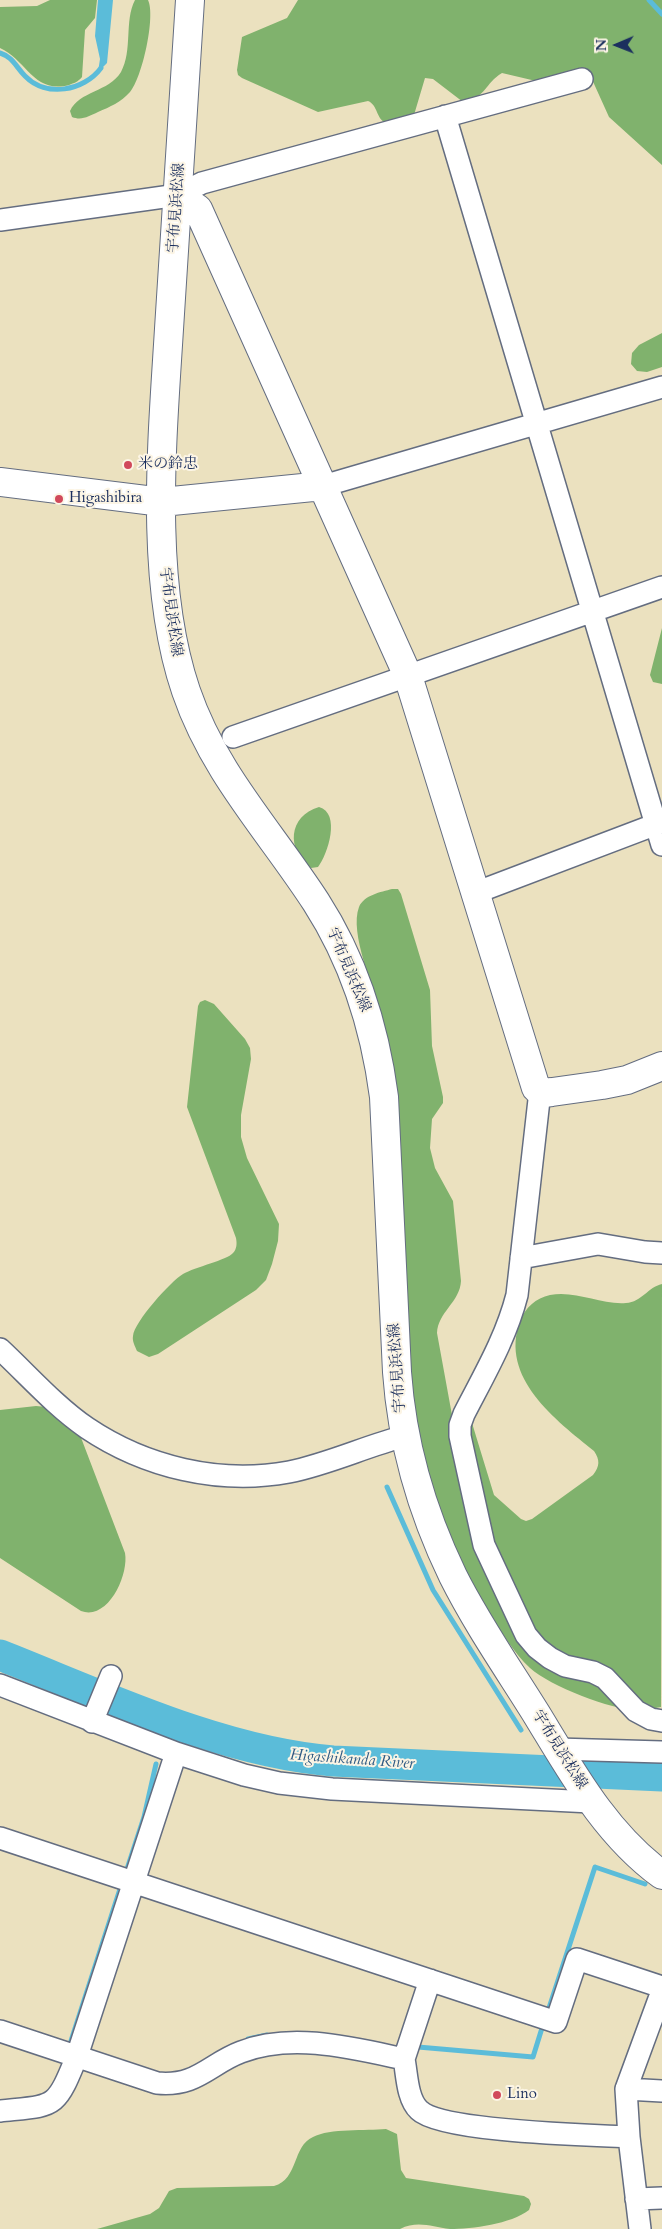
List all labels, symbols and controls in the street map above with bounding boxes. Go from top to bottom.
north arrow [592,20,642,70]
text: N [592,39,611,52]
street label: 宇布見浜松線 [165,162,189,254]
place label: 米の鈴忠 [138,456,198,474]
marker: 米の鈴忠 [122,459,134,471]
place label: Higashibira [69,490,142,508]
marker: Higashibira [53,493,65,505]
street label: 宇布見浜松線 [155,566,185,658]
street label: 宇布見浜松線 [322,925,374,1015]
street label: 宇布見浜松線 [386,1322,410,1414]
street label: 宇布見浜松線 [528,1707,590,1793]
water label: Higashikanda River [289,1746,415,1774]
place label: Lino [507,2086,537,2104]
marker: Lino [491,2089,503,2101]

